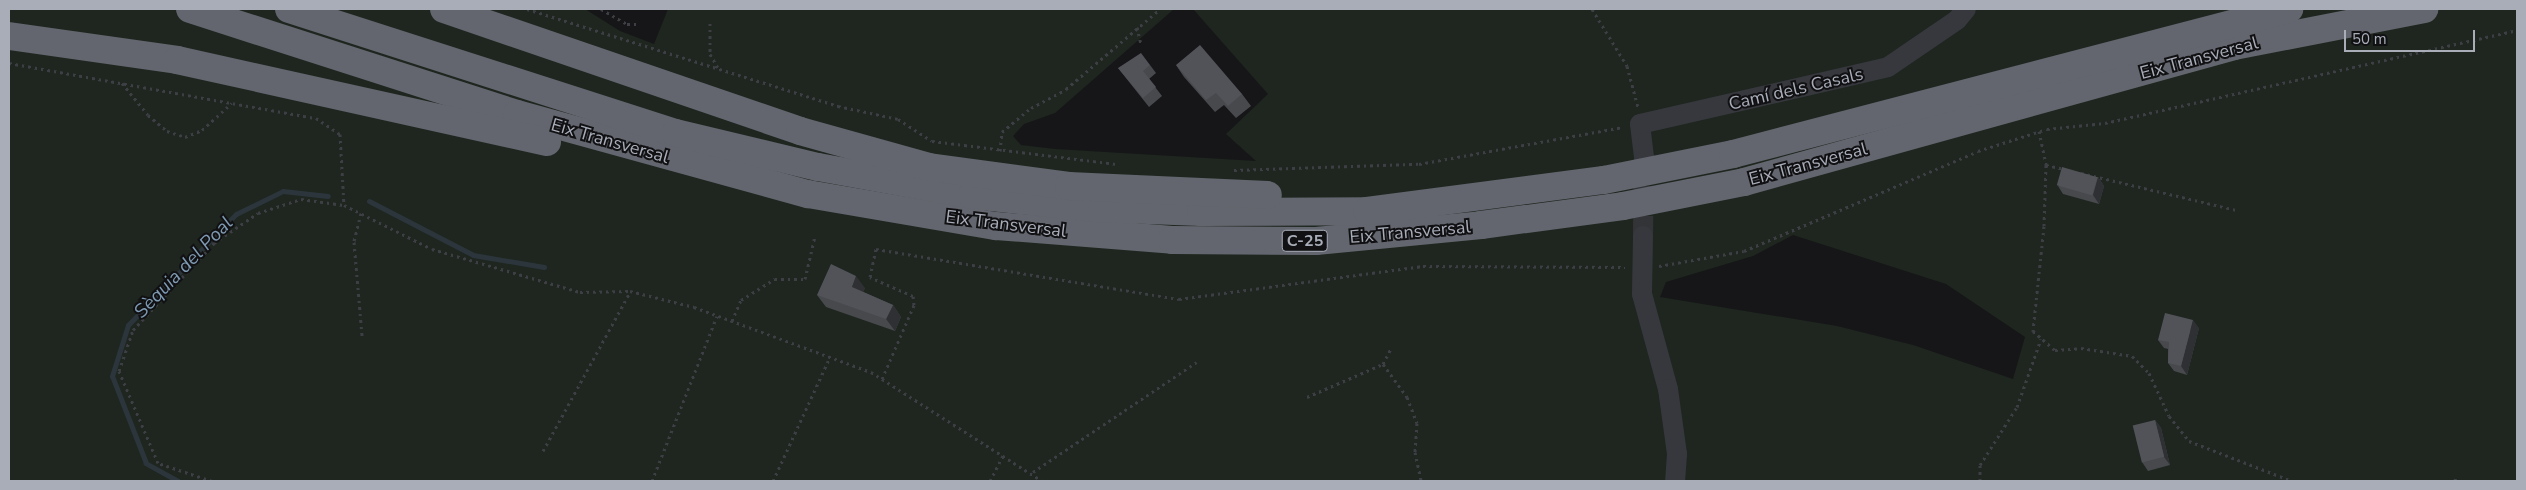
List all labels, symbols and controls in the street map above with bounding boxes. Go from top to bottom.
scale bar [2346,20,2477,52]
text: 50 m [2352,29,2387,49]
street label: Eix Transversal [2138,32,2260,84]
street label: Camí dels Casals [1727,63,1865,115]
street label: Eix Transversal [549,114,671,168]
street label: Eix Transversal [1747,138,1869,190]
street label: Eix Transversal [944,206,1068,242]
water label: Sèquia del Poal [130,212,238,324]
street label: Eix Transversal [1349,216,1471,248]
road number: C-25 [1281,228,1329,255]

